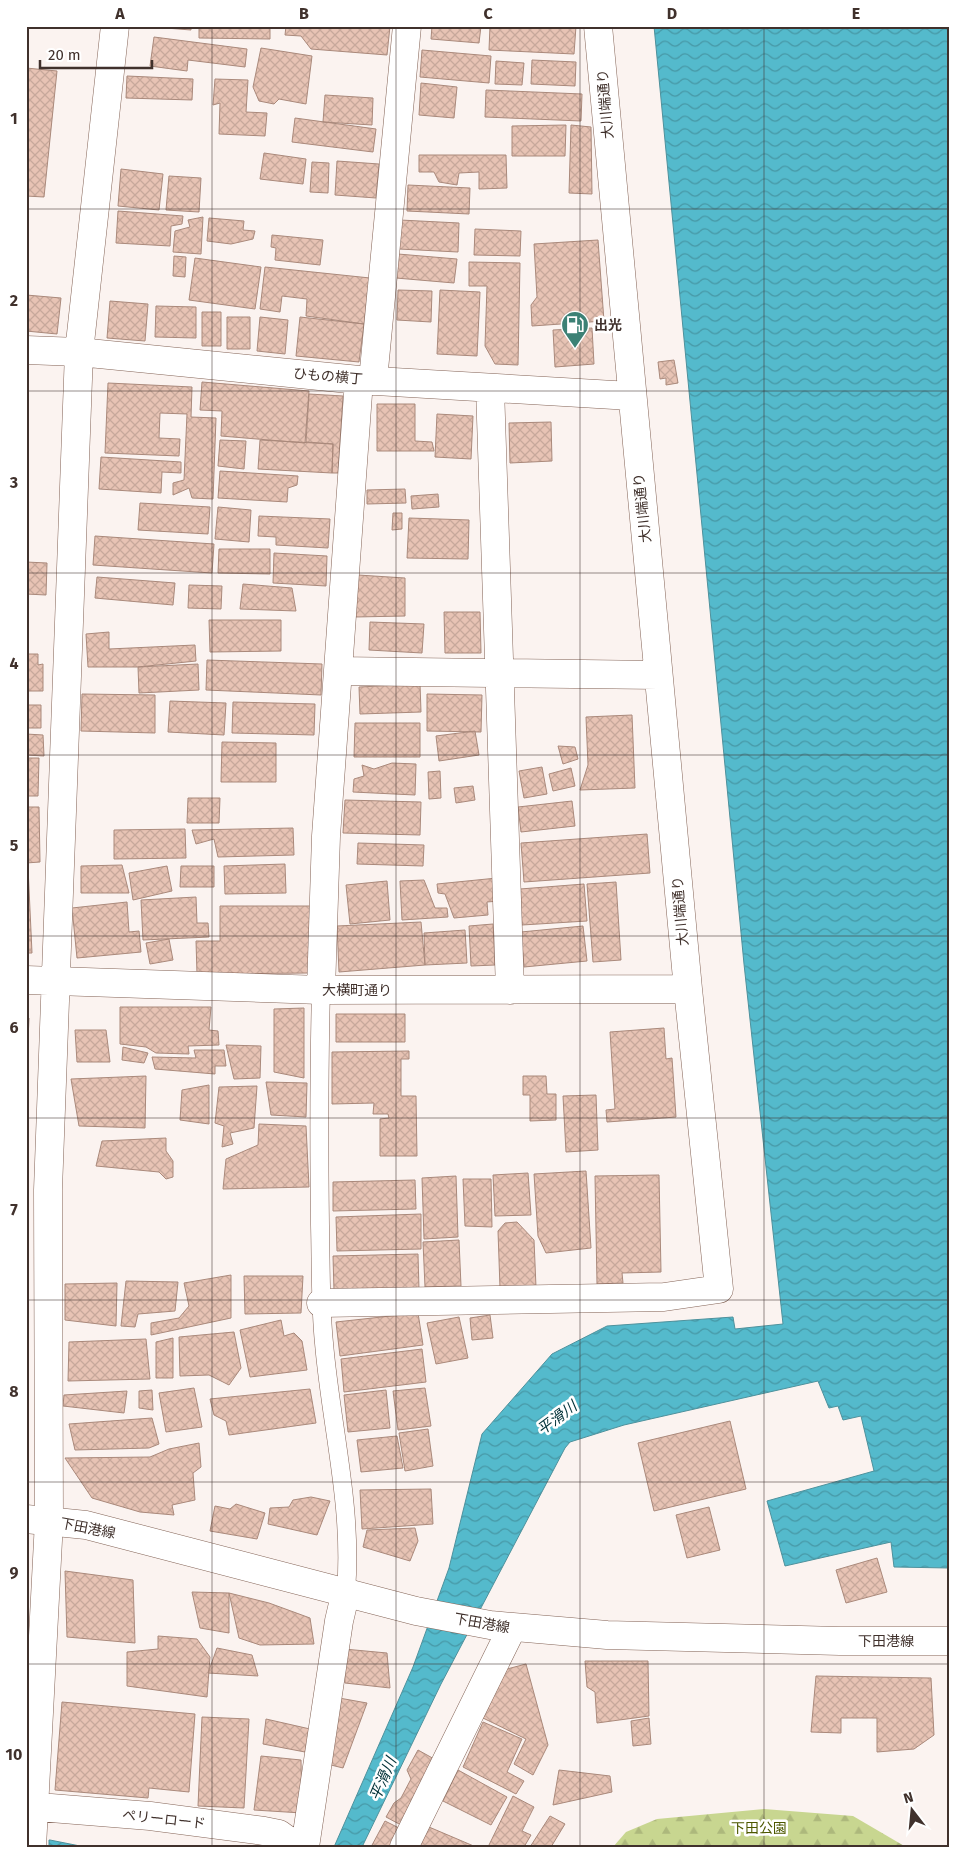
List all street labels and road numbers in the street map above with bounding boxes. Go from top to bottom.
street label: 大川端通り [594,68,617,140]
street label: ひもの横丁 [292,365,364,388]
street label: 大川端通り [630,472,655,544]
street label: 大川端通り [669,875,692,947]
street label: 大横町通り [322,982,392,999]
street label: 下田港線 [59,1515,117,1542]
street label: 下田港線 [453,1610,511,1637]
street label: 下田港線 [858,1633,914,1650]
street label: ペリーロード [121,1807,207,1832]

